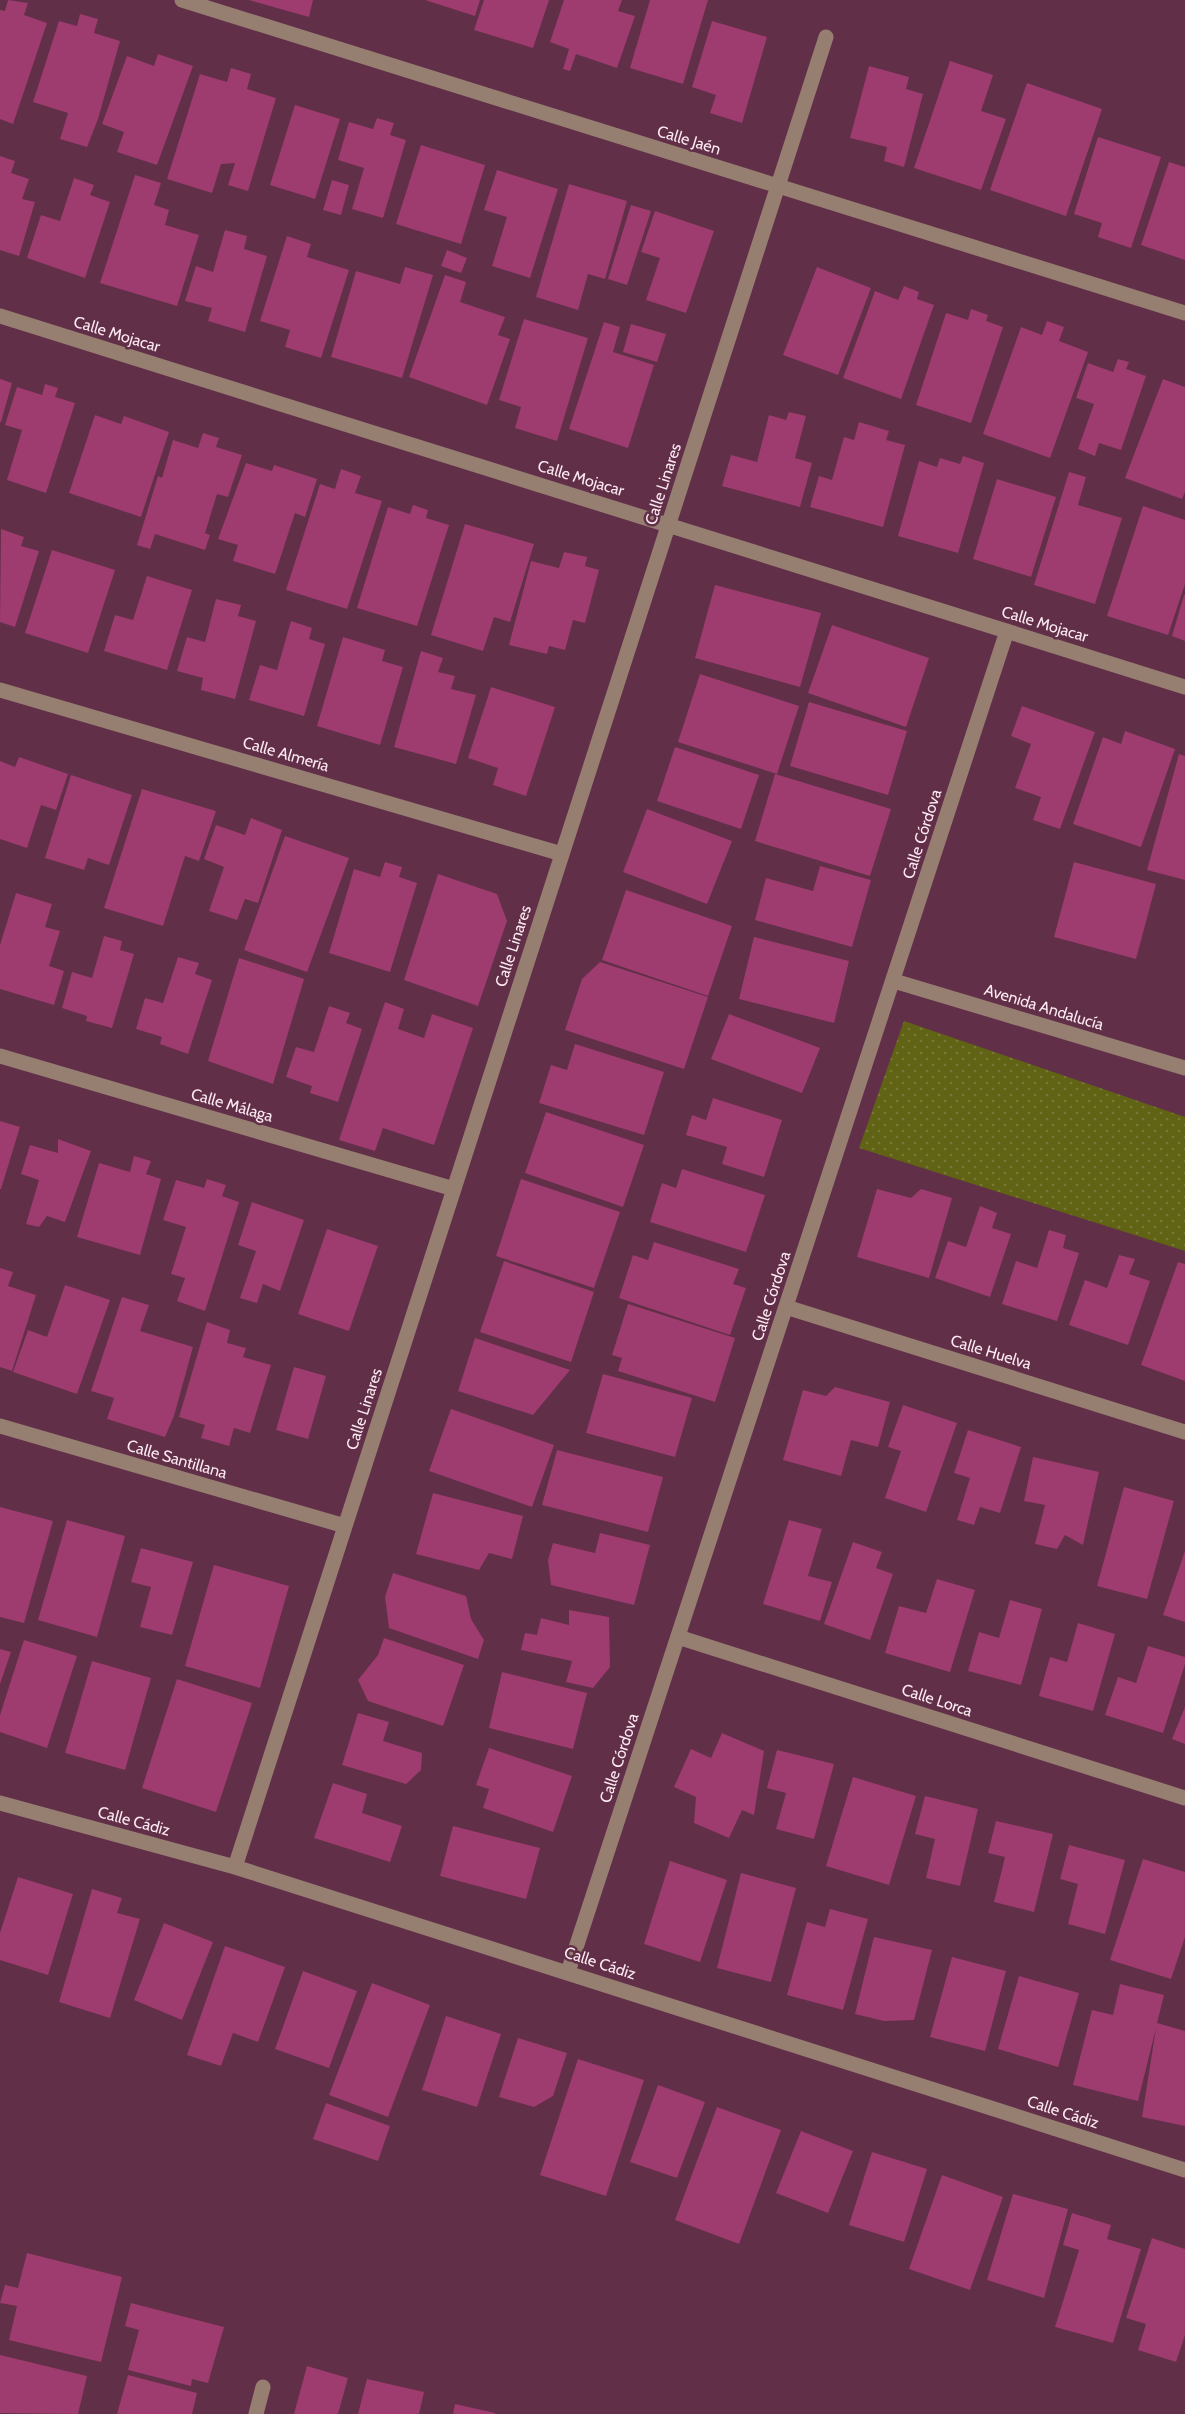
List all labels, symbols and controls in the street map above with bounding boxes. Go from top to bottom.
street label: Calle Jaén [655,121,723,159]
street label: Calle Mojacar [71,312,163,356]
street label: Calle Linares [641,441,685,527]
street label: Calle Mojacar [535,456,627,500]
street label: Calle Mojacar [999,602,1091,646]
street label: Calle Almería [241,733,332,775]
street label: Calle Córdova [899,787,946,881]
street label: Calle Linares [491,903,535,989]
street label: Avenida Andalucía [982,980,1106,1034]
street label: Calle Málaga [189,1084,276,1126]
street label: Calle Córdova [748,1249,795,1343]
street label: Calle Huelva [948,1331,1034,1373]
street label: Calle Linares [342,1366,386,1452]
street label: Calle Santillana [125,1436,230,1482]
street label: Calle Lorca [899,1680,975,1720]
street label: Calle Córdova [596,1711,643,1805]
street label: Calle Cádiz [96,1802,173,1840]
street label: Calle Cádiz [562,1943,639,1984]
street label: Calle Cádiz [1025,2092,1102,2133]

